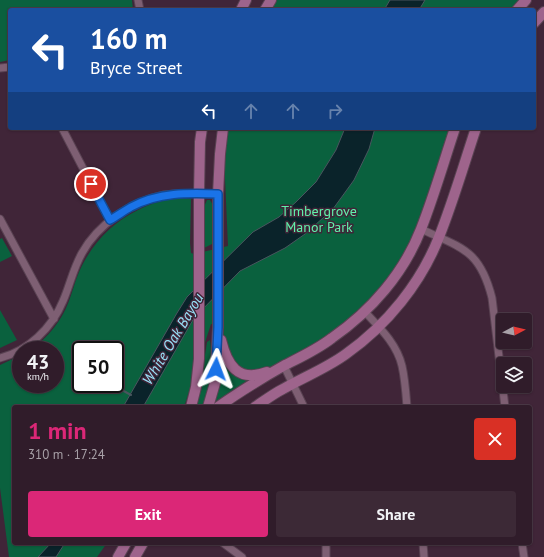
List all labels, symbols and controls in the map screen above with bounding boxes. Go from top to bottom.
text: 160 m [90,20,167,57]
icon: left [24,24,76,76]
text: Bryce Street [90,56,182,79]
icon: left [198,100,220,122]
icon: ahead [240,100,262,122]
icon: ahead [282,100,304,122]
icon: right [324,100,346,122]
pin [74,167,108,201]
icon: arrive [80,173,102,195]
park label: Timbergrove Manor Park [281,202,357,236]
water label: White Oak Bayou [138,289,208,388]
north arrow [496,313,532,349]
map controls [496,313,532,393]
speed limit sign: 50 [72,341,124,393]
position arrow [195,348,237,390]
text: 43 [27,349,49,375]
button: layers [496,357,532,393]
text: km/h [27,370,49,383]
text: 1 min [28,415,87,446]
button: close [474,418,516,460]
text: 310 m · 17:24 [28,446,105,463]
button: Exit [28,491,268,537]
button: Share [276,491,516,537]

